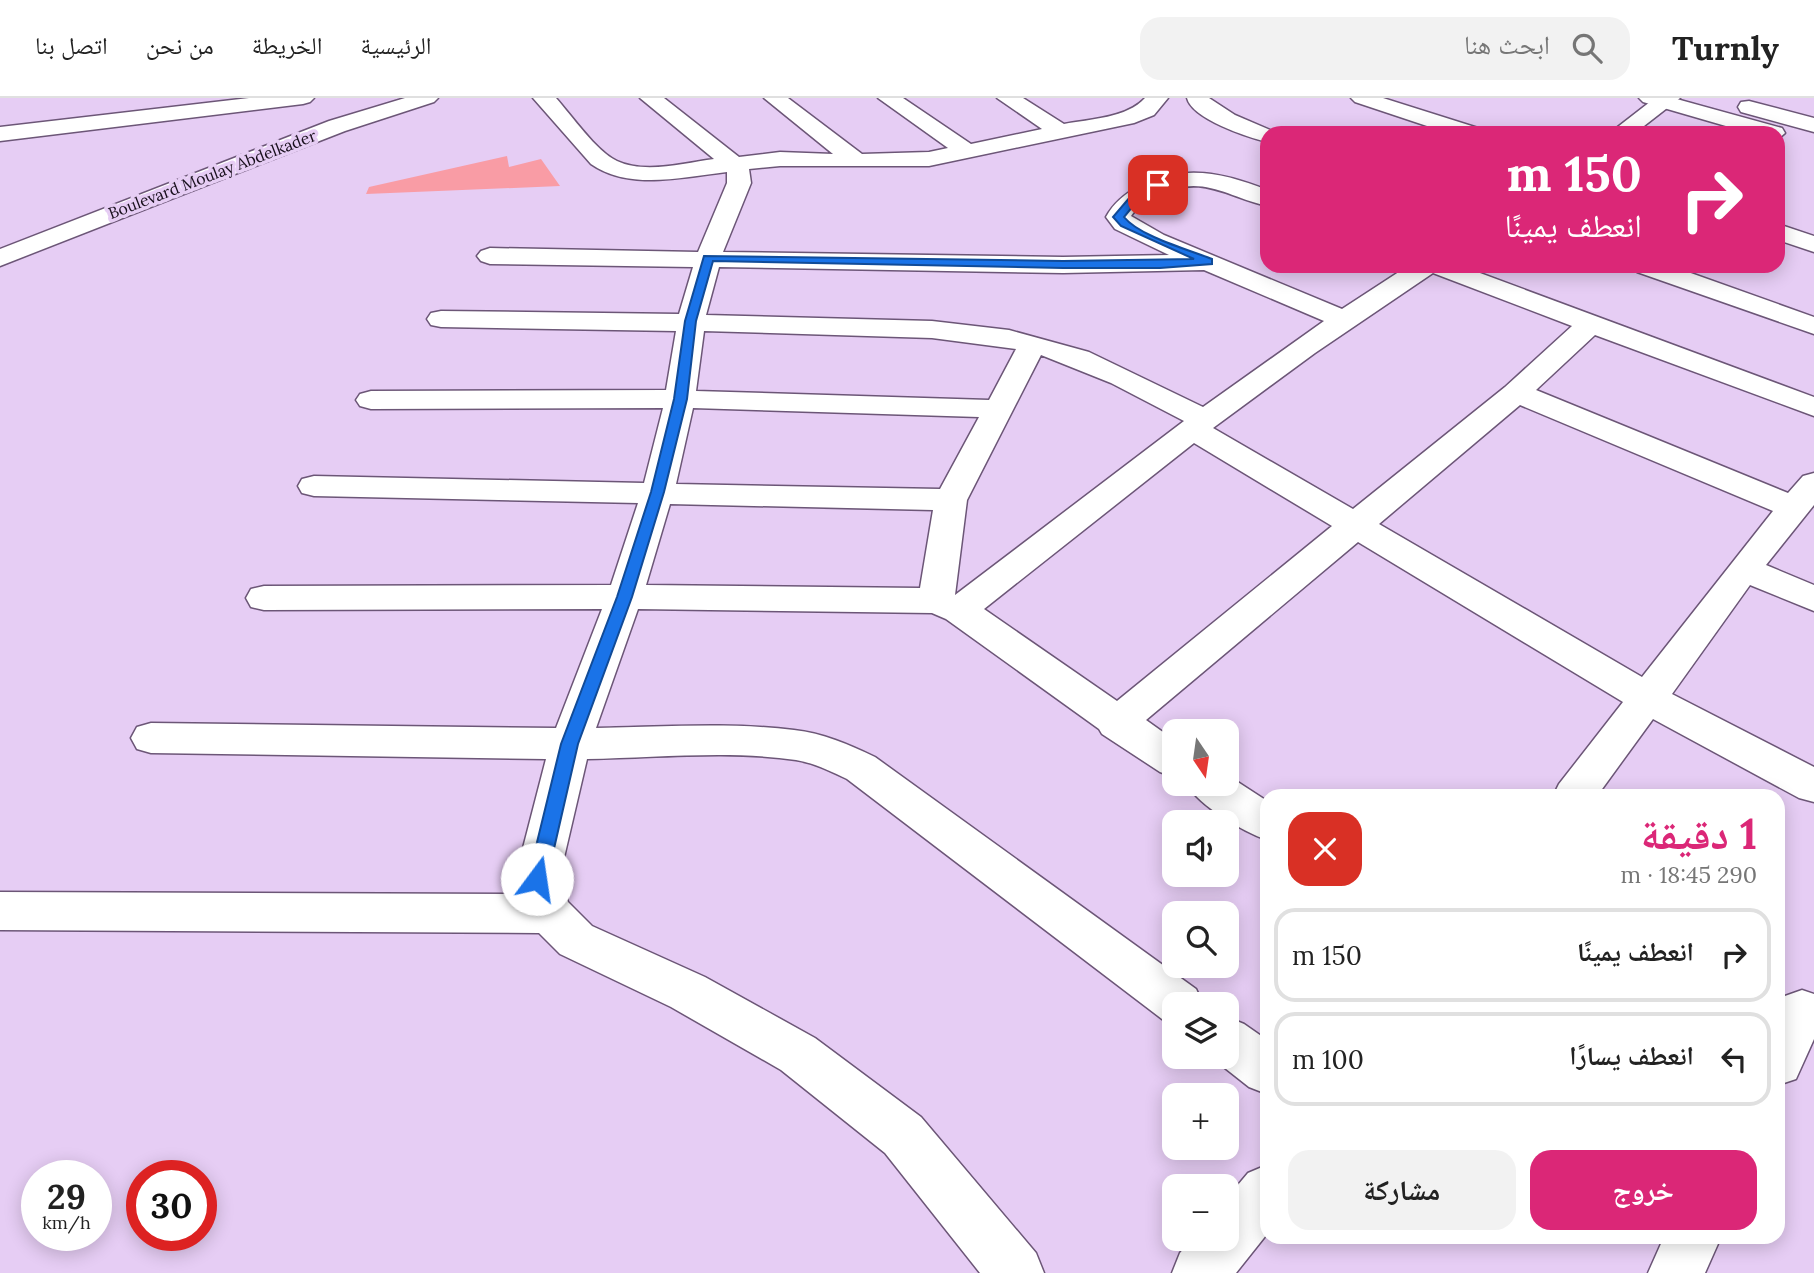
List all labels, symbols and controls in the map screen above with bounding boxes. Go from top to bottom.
search box [1140,17,1630,80]
text: Turnly [1672,27,1779,69]
text: ابحث هنا [1464,28,1550,61]
icon: search [1568,29,1606,67]
text: اتصل بنا [35,30,108,61]
text: من نحن [146,30,214,61]
text: الخريطة [252,30,322,61]
text: الرئيسية [360,30,432,61]
street label: Boulevard Moulay Abdelkader [105,125,319,223]
text: 150 m [1506,142,1642,204]
icon: right [1666,154,1757,245]
pin [1128,155,1188,215]
icon: arrive [1139,166,1177,204]
text: انعطف يمينًا [1504,205,1642,246]
north arrow [1162,719,1239,796]
map controls [1162,719,1239,1251]
text: 1 دقيقة [1641,807,1757,861]
button: sound [1162,810,1239,887]
button: close [1288,812,1362,886]
position arrow [500,842,574,916]
text: 290 m · 18:45 [1621,860,1757,889]
button: search [1162,901,1239,978]
text: انعطف يمينًا [1577,935,1694,968]
icon: right [1715,936,1753,974]
text: 150 m [1292,939,1362,972]
button: layers [1162,992,1239,1069]
text: انعطف يسارًا [1569,1039,1694,1072]
icon: left [1715,1040,1753,1078]
text: 100 m [1292,1043,1364,1076]
button: + [1162,1083,1239,1160]
button: مشاركة [1288,1150,1516,1230]
button: خروج [1530,1150,1757,1230]
speed limit sign: 30 [126,1160,217,1251]
text: 29 [47,1174,86,1219]
button: − [1162,1174,1239,1251]
text: km/h [42,1211,91,1234]

